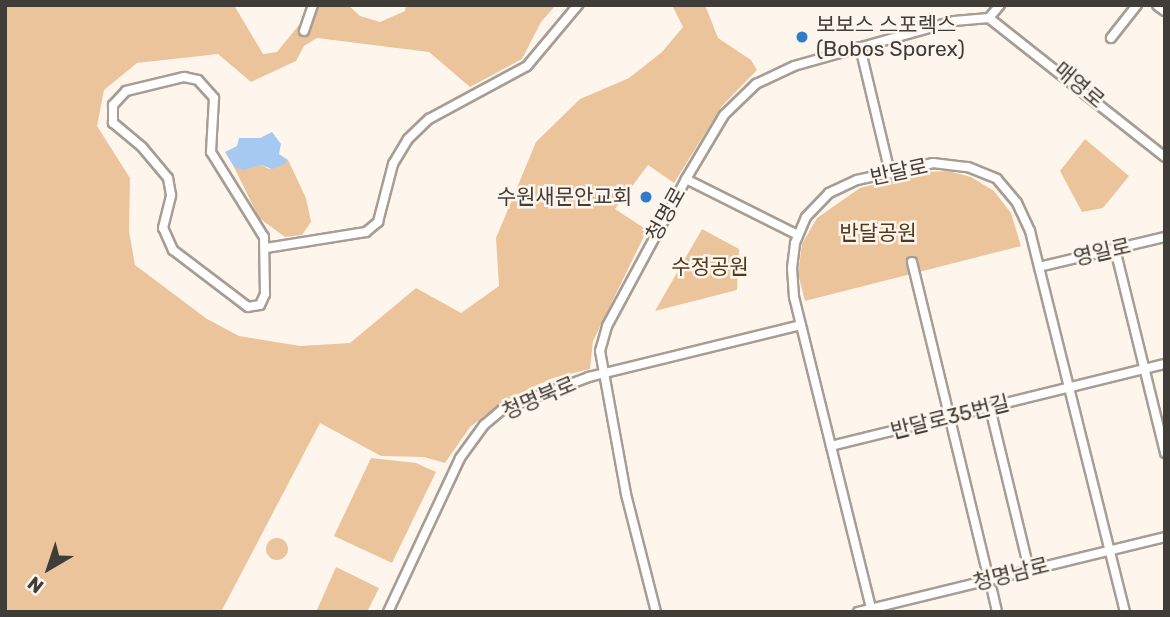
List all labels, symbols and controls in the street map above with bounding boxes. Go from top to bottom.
place label: 보보스 스포렉스 (Bobos Sporex) [816,12,964,62]
marker: 보보스 스포렉스 (Bobos Sporex) [794,29,810,45]
street label: 매영로 [1049,57,1109,113]
street label: 반달로 [868,154,930,190]
street label: 청명로 [641,183,691,245]
place label: 수원새문안교회 [497,184,632,210]
marker: 수원새문안교회 [638,189,654,205]
park label: 반달공원 [839,220,917,246]
street label: 영일로 [1071,233,1133,271]
park label: 수정공원 [671,254,749,280]
street label: 청명북로 [499,371,579,425]
street label: 반달로35번길 [888,390,1012,444]
north arrow [14,533,84,603]
street label: 청명남로 [970,552,1052,596]
text: N [23,571,48,598]

